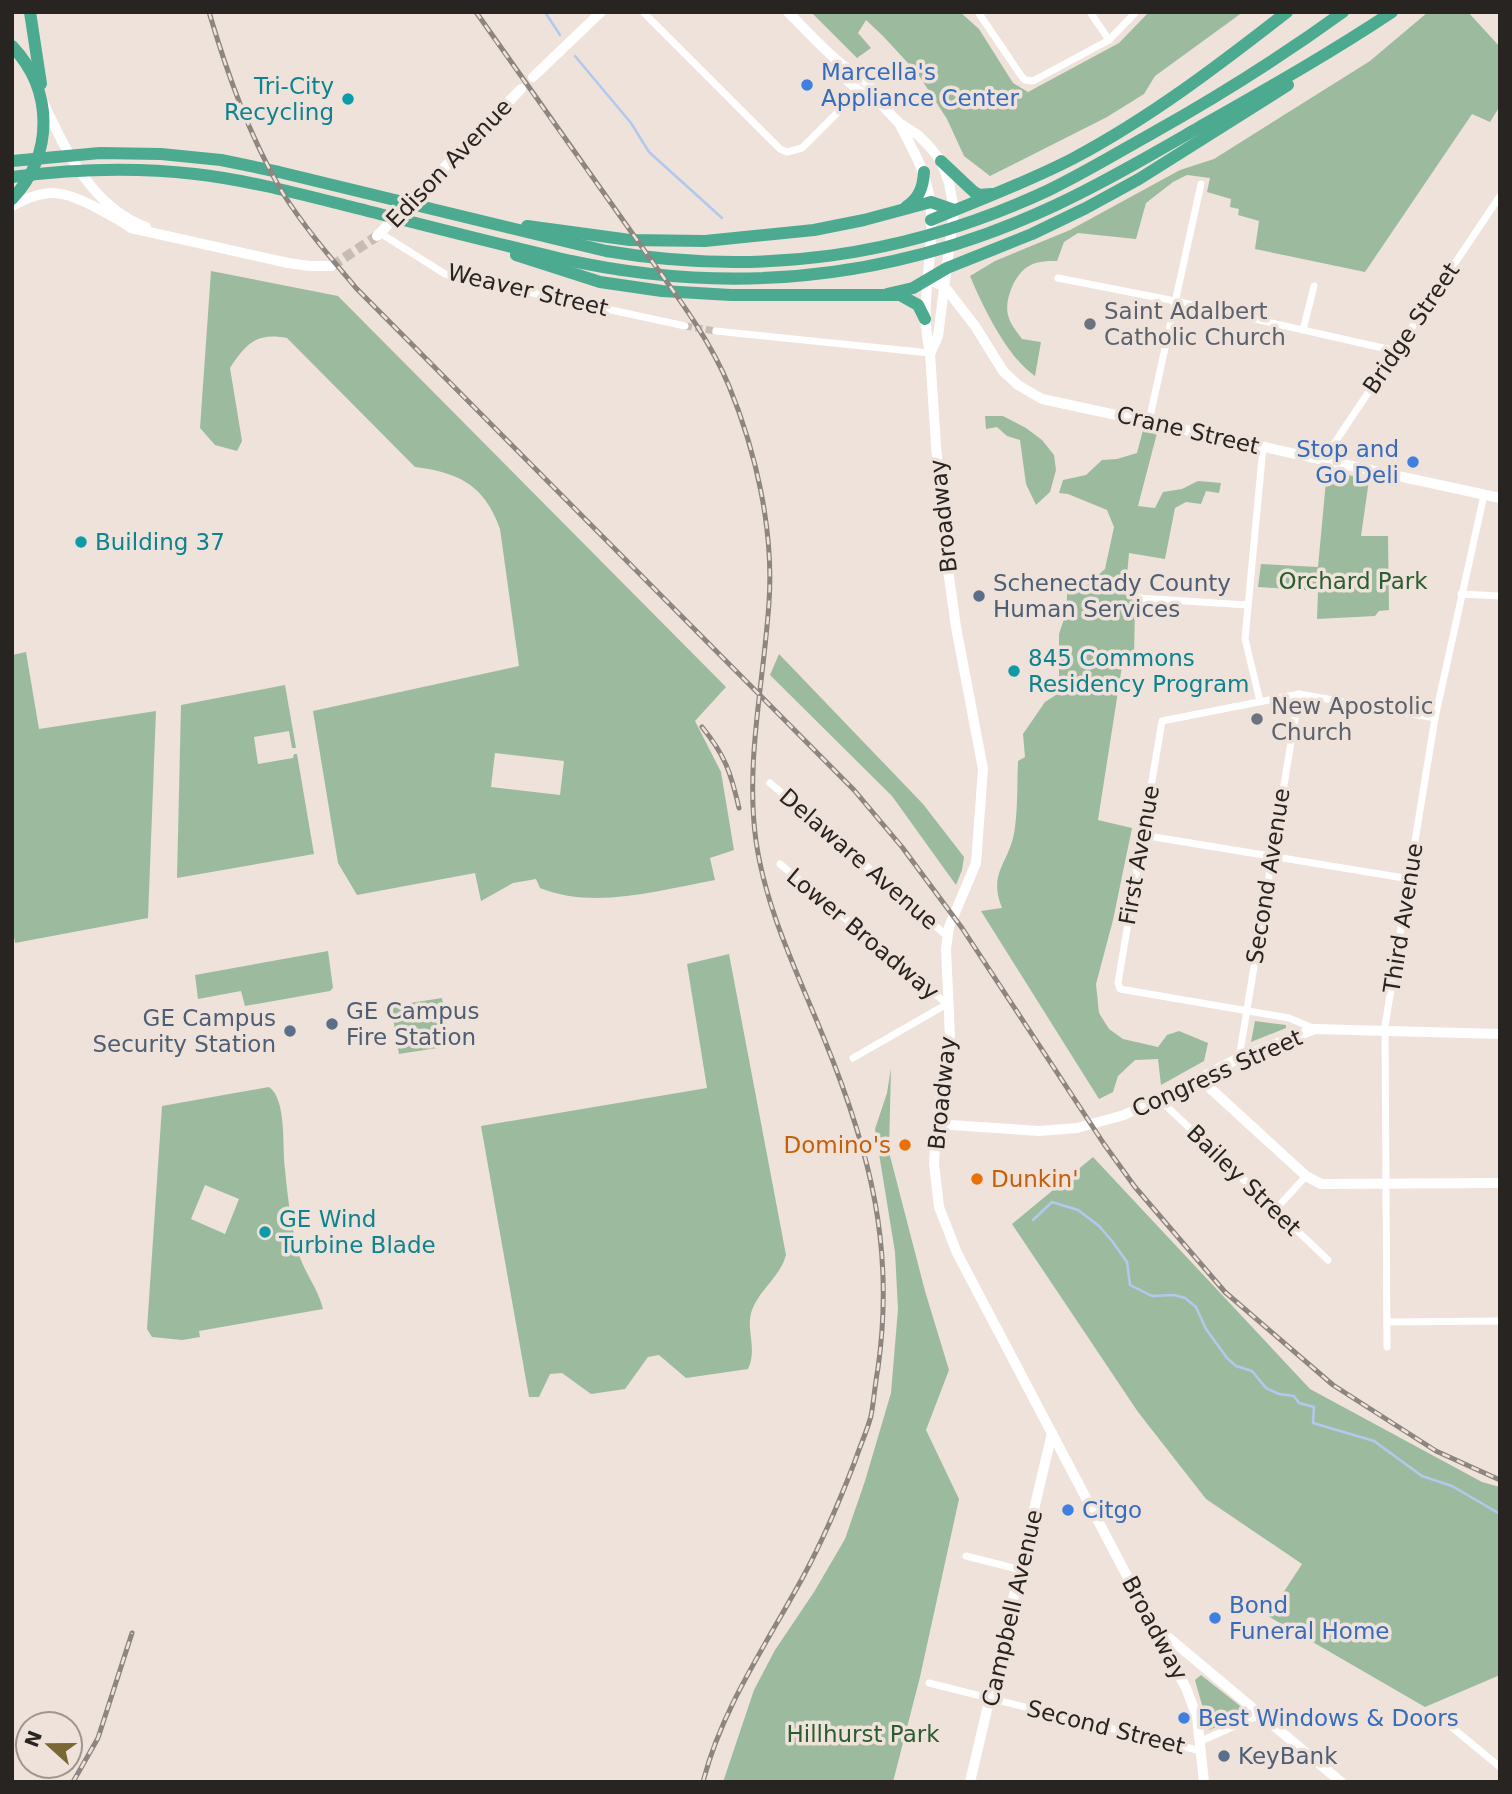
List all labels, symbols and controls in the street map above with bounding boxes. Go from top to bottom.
place label: Marcella's Appliance Center [821,59,1019,111]
place label: Tri-City Recycling [224,73,334,125]
marker: Marcella's Appliance Center [799,77,815,93]
marker: Tri-City Recycling [340,91,356,107]
street label: Edison Avenue [381,93,517,233]
street label: Bridge Street [1358,258,1464,398]
street label: Weaver Street [445,259,611,321]
place label: Saint Adalbert Catholic Church [1104,298,1286,350]
marker: Saint Adalbert Catholic Church [1082,316,1098,332]
street label: Crane Street [1114,401,1262,459]
place label: Stop and Go Deli [1296,436,1399,488]
marker: Stop and Go Deli [1405,454,1421,470]
street label: Broadway [924,458,962,574]
place label: Building 37 [95,529,225,555]
marker: Building 37 [73,534,89,550]
park label: Orchard Park [1278,568,1428,594]
place label: Schenectady County Human Services [993,570,1231,622]
marker: Schenectady County Human Services [971,588,987,604]
place label: 845 Commons Residency Program [1028,645,1249,697]
marker: 845 Commons Residency Program [1006,663,1022,679]
place label: New Apostolic Church [1271,693,1433,745]
marker: New Apostolic Church [1249,711,1265,727]
street label: Delaware Avenue [775,783,943,935]
street label: First Avenue [1114,783,1164,927]
street label: Second Avenue [1241,786,1295,966]
street label: Third Avenue [1378,841,1428,996]
street label: Lower Broadway [782,863,944,1005]
place label: GE Campus Fire Station [346,998,479,1050]
place label: GE Campus Security Station [92,1005,276,1057]
marker: GE Campus Fire Station [324,1016,340,1032]
marker: GE Campus Security Station [282,1023,298,1039]
street label: Congress Street [1128,1024,1306,1122]
street label: Broadway [923,1035,961,1151]
street label: Bailey Street [1182,1119,1306,1241]
place label: Domino's [783,1132,891,1158]
marker: Domino's [897,1137,913,1153]
place label: Dunkin' [991,1166,1078,1192]
marker: Dunkin' [969,1171,985,1187]
place label: GE Wind Turbine Blade [278,1206,436,1258]
marker: GE Wind Turbine Blade [257,1224,273,1240]
place label: Citgo [1082,1497,1142,1523]
marker: Citgo [1060,1502,1076,1518]
street label: Campbell Avenue [977,1507,1047,1709]
street label: Broadway [1117,1572,1193,1684]
place label: Bond Funeral Home [1229,1592,1389,1644]
marker: Bond Funeral Home [1207,1610,1223,1626]
street label: Second Street [1024,1695,1188,1759]
place label: Best Windows & Doors [1198,1705,1459,1731]
north arrow [14,1710,84,1780]
marker: Best Windows & Doors [1176,1710,1192,1726]
park label: Hillhurst Park [786,1721,940,1747]
text: N [20,1728,46,1750]
place label: KeyBank [1238,1743,1338,1769]
marker: KeyBank [1216,1748,1232,1764]

